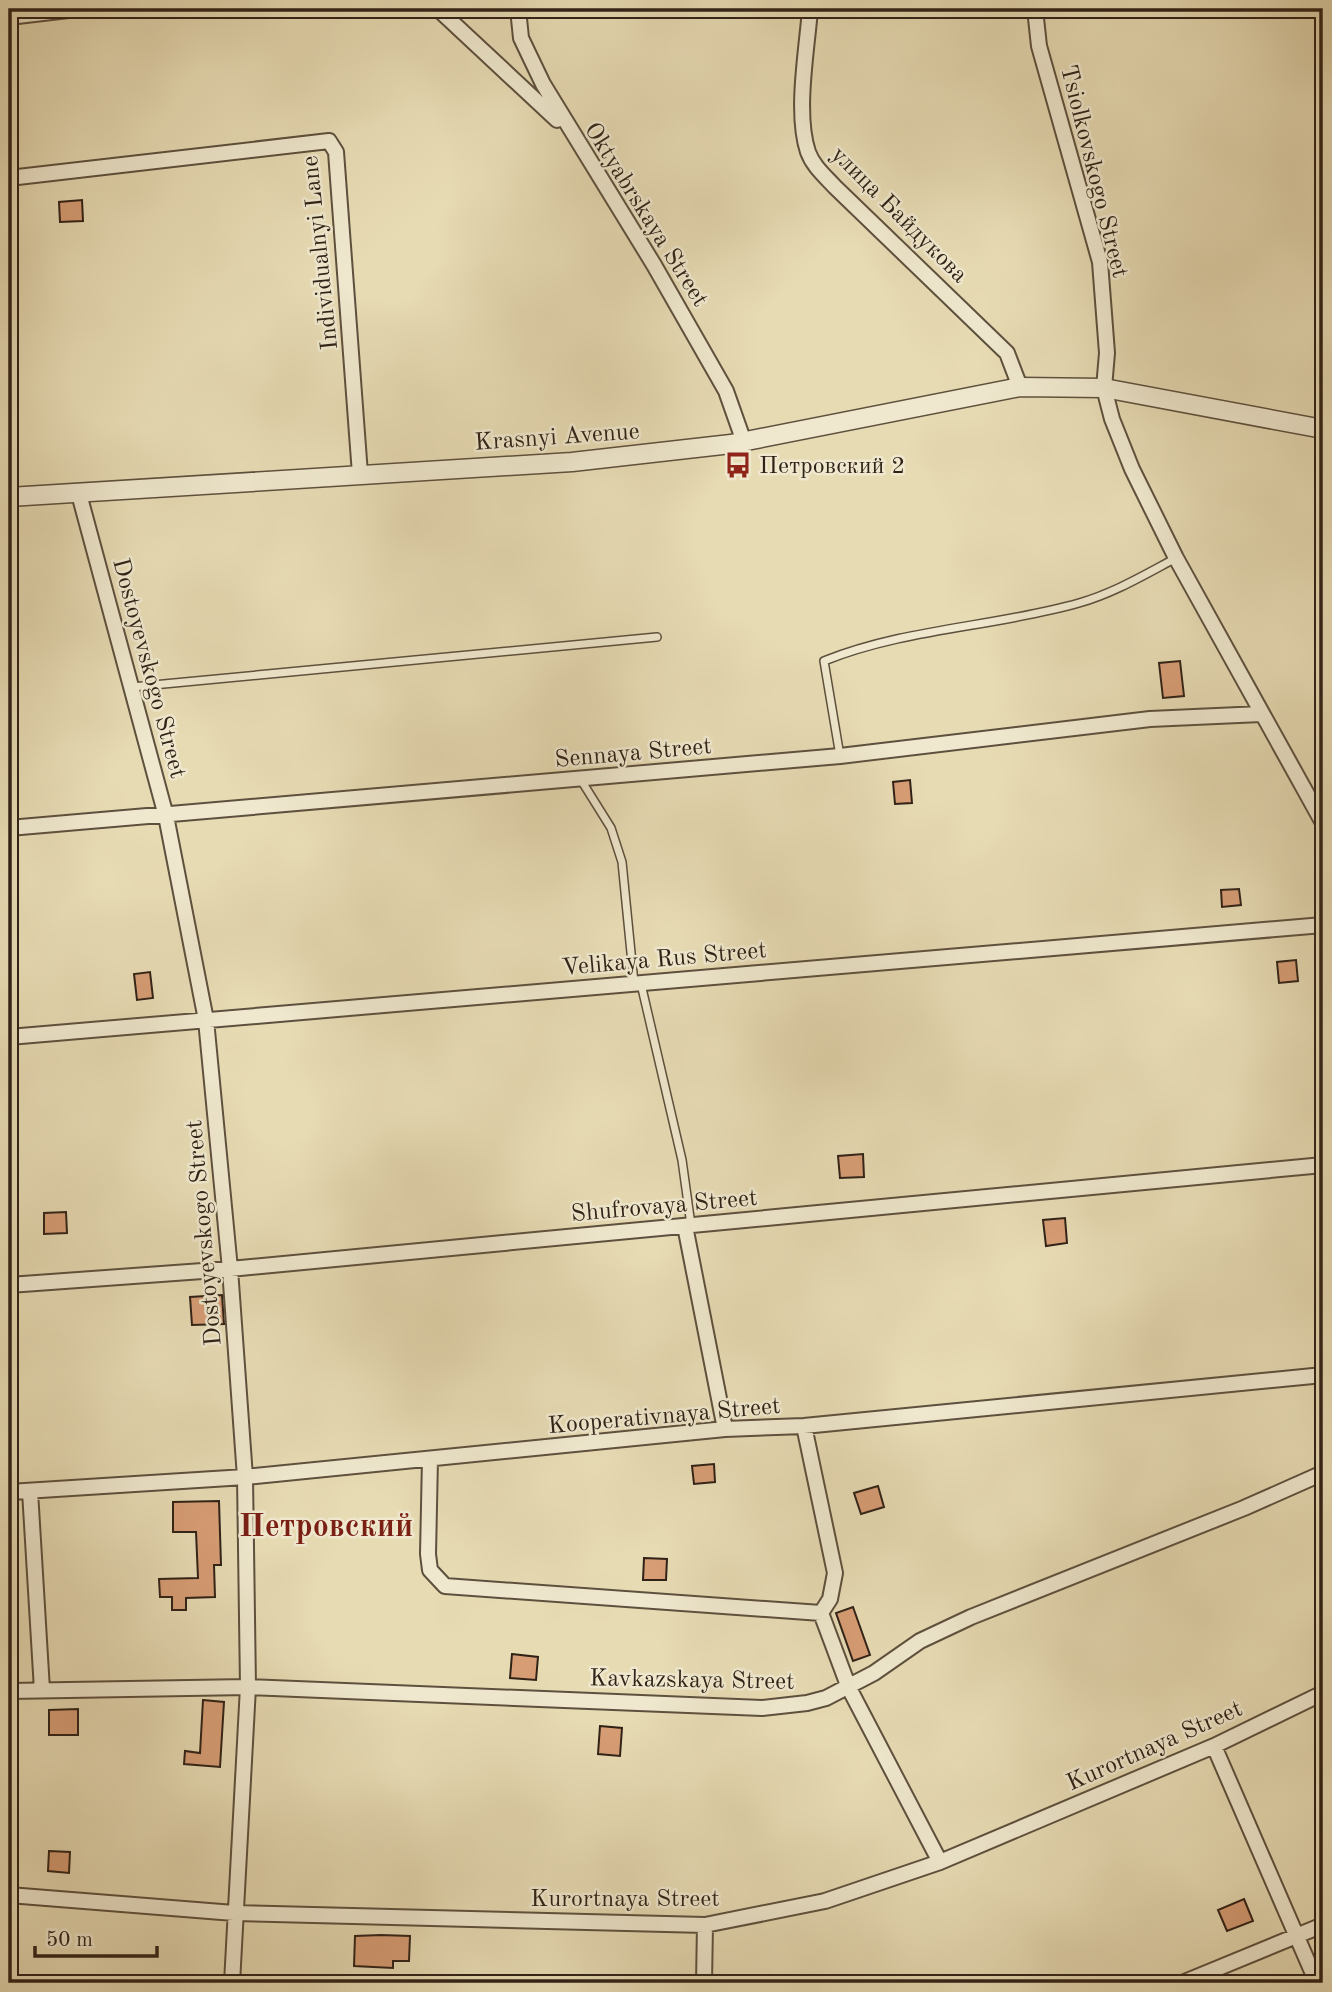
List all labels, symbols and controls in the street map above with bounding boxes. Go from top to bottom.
street label: Tsiolkovskogo Street [1055,63,1131,280]
street label: Oktyabrskaya Street [579,119,712,311]
street label: улица Байдукова [826,143,971,288]
street label: Individualnyi Lane [299,155,343,351]
street label: Krasnyi Avenue [474,420,640,456]
bus stop icon: Петровский 2 [723,450,753,480]
place label: Петровский 2 [759,455,905,479]
street label: Dostoyevskogo Street [107,556,189,781]
street label: Sennaya Street [554,735,713,773]
street label: Velikaya Rus Street [561,939,768,981]
street label: Dostoyevskogo Street [183,1119,227,1347]
street label: Shufrovaya Street [570,1187,758,1227]
street label: Kooperativnaya Street [547,1395,781,1439]
district label: Петровский [239,1512,413,1544]
street label: Kavkazskaya Street [589,1667,795,1695]
street label: Kurortnaya Street [1063,1697,1246,1796]
street label: Kurortnaya Street [530,1888,720,1912]
scale bar [35,1915,158,1959]
text: 50 m [46,1930,93,1951]

